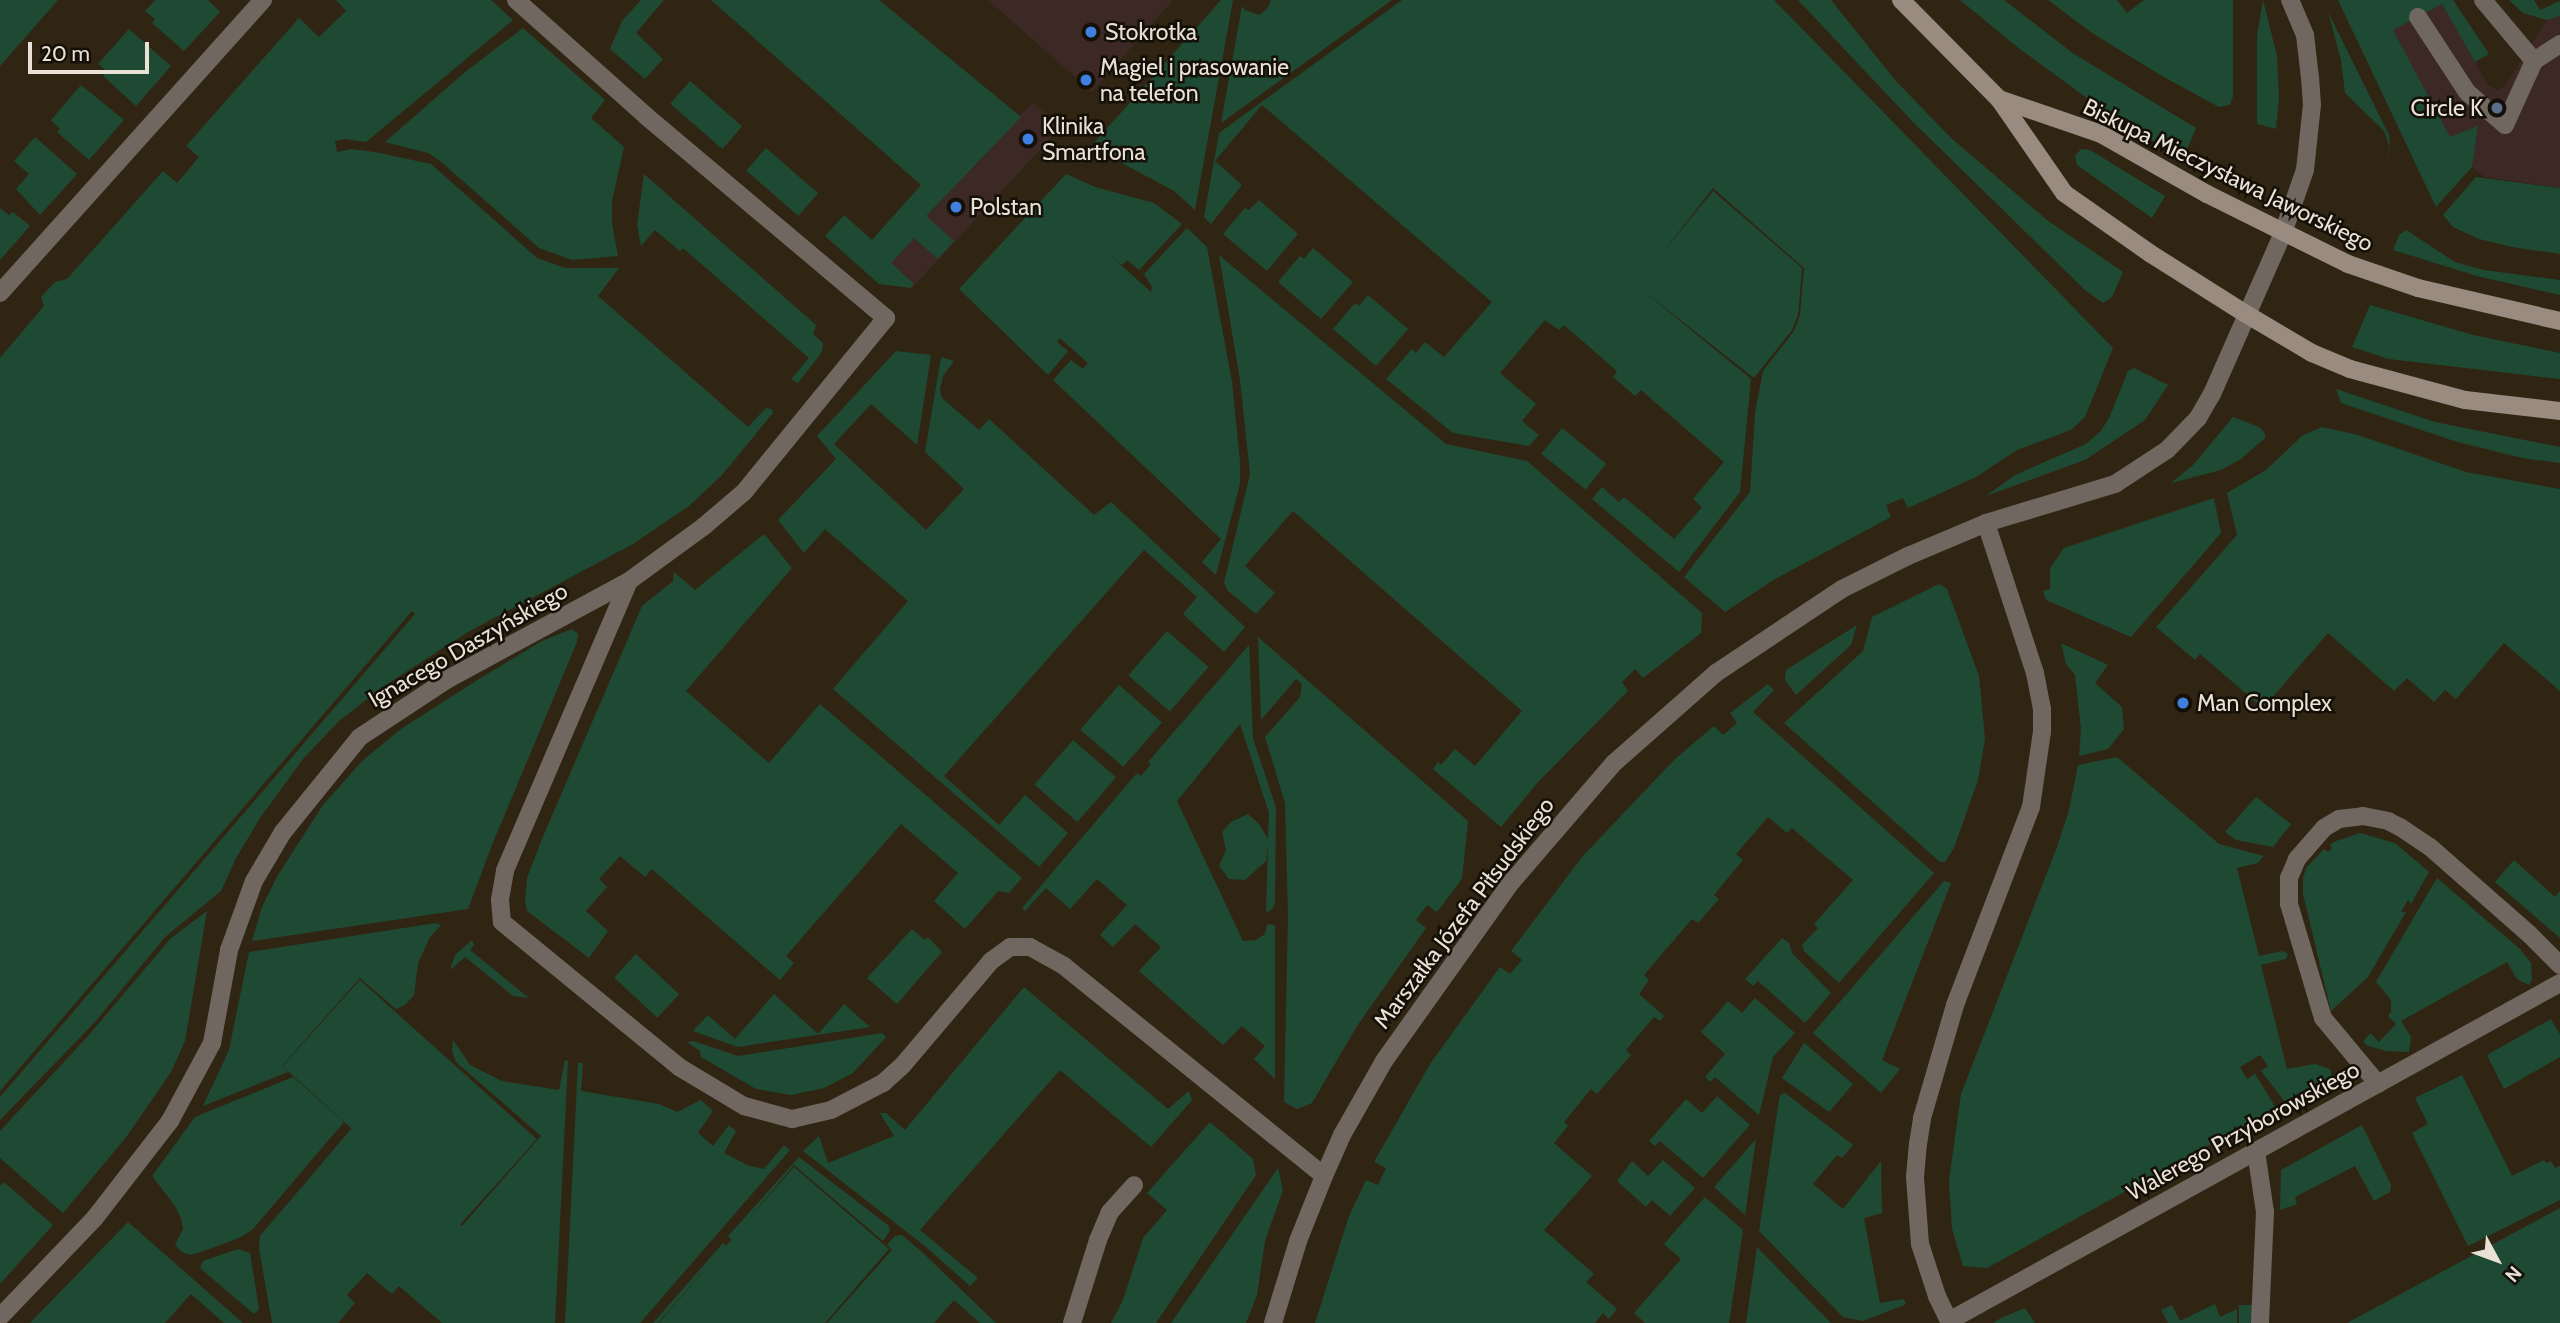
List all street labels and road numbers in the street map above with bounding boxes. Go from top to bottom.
street label: Biskupa Mieczysława Jaworskiego [2079,93,2377,257]
street label: Ignacego Daszyńskiego [364,577,572,713]
street label: Marszałka Józefa Piłsudskiego [1368,792,1560,1034]
street label: Walerego Przyborowskiego [2122,1055,2364,1207]

